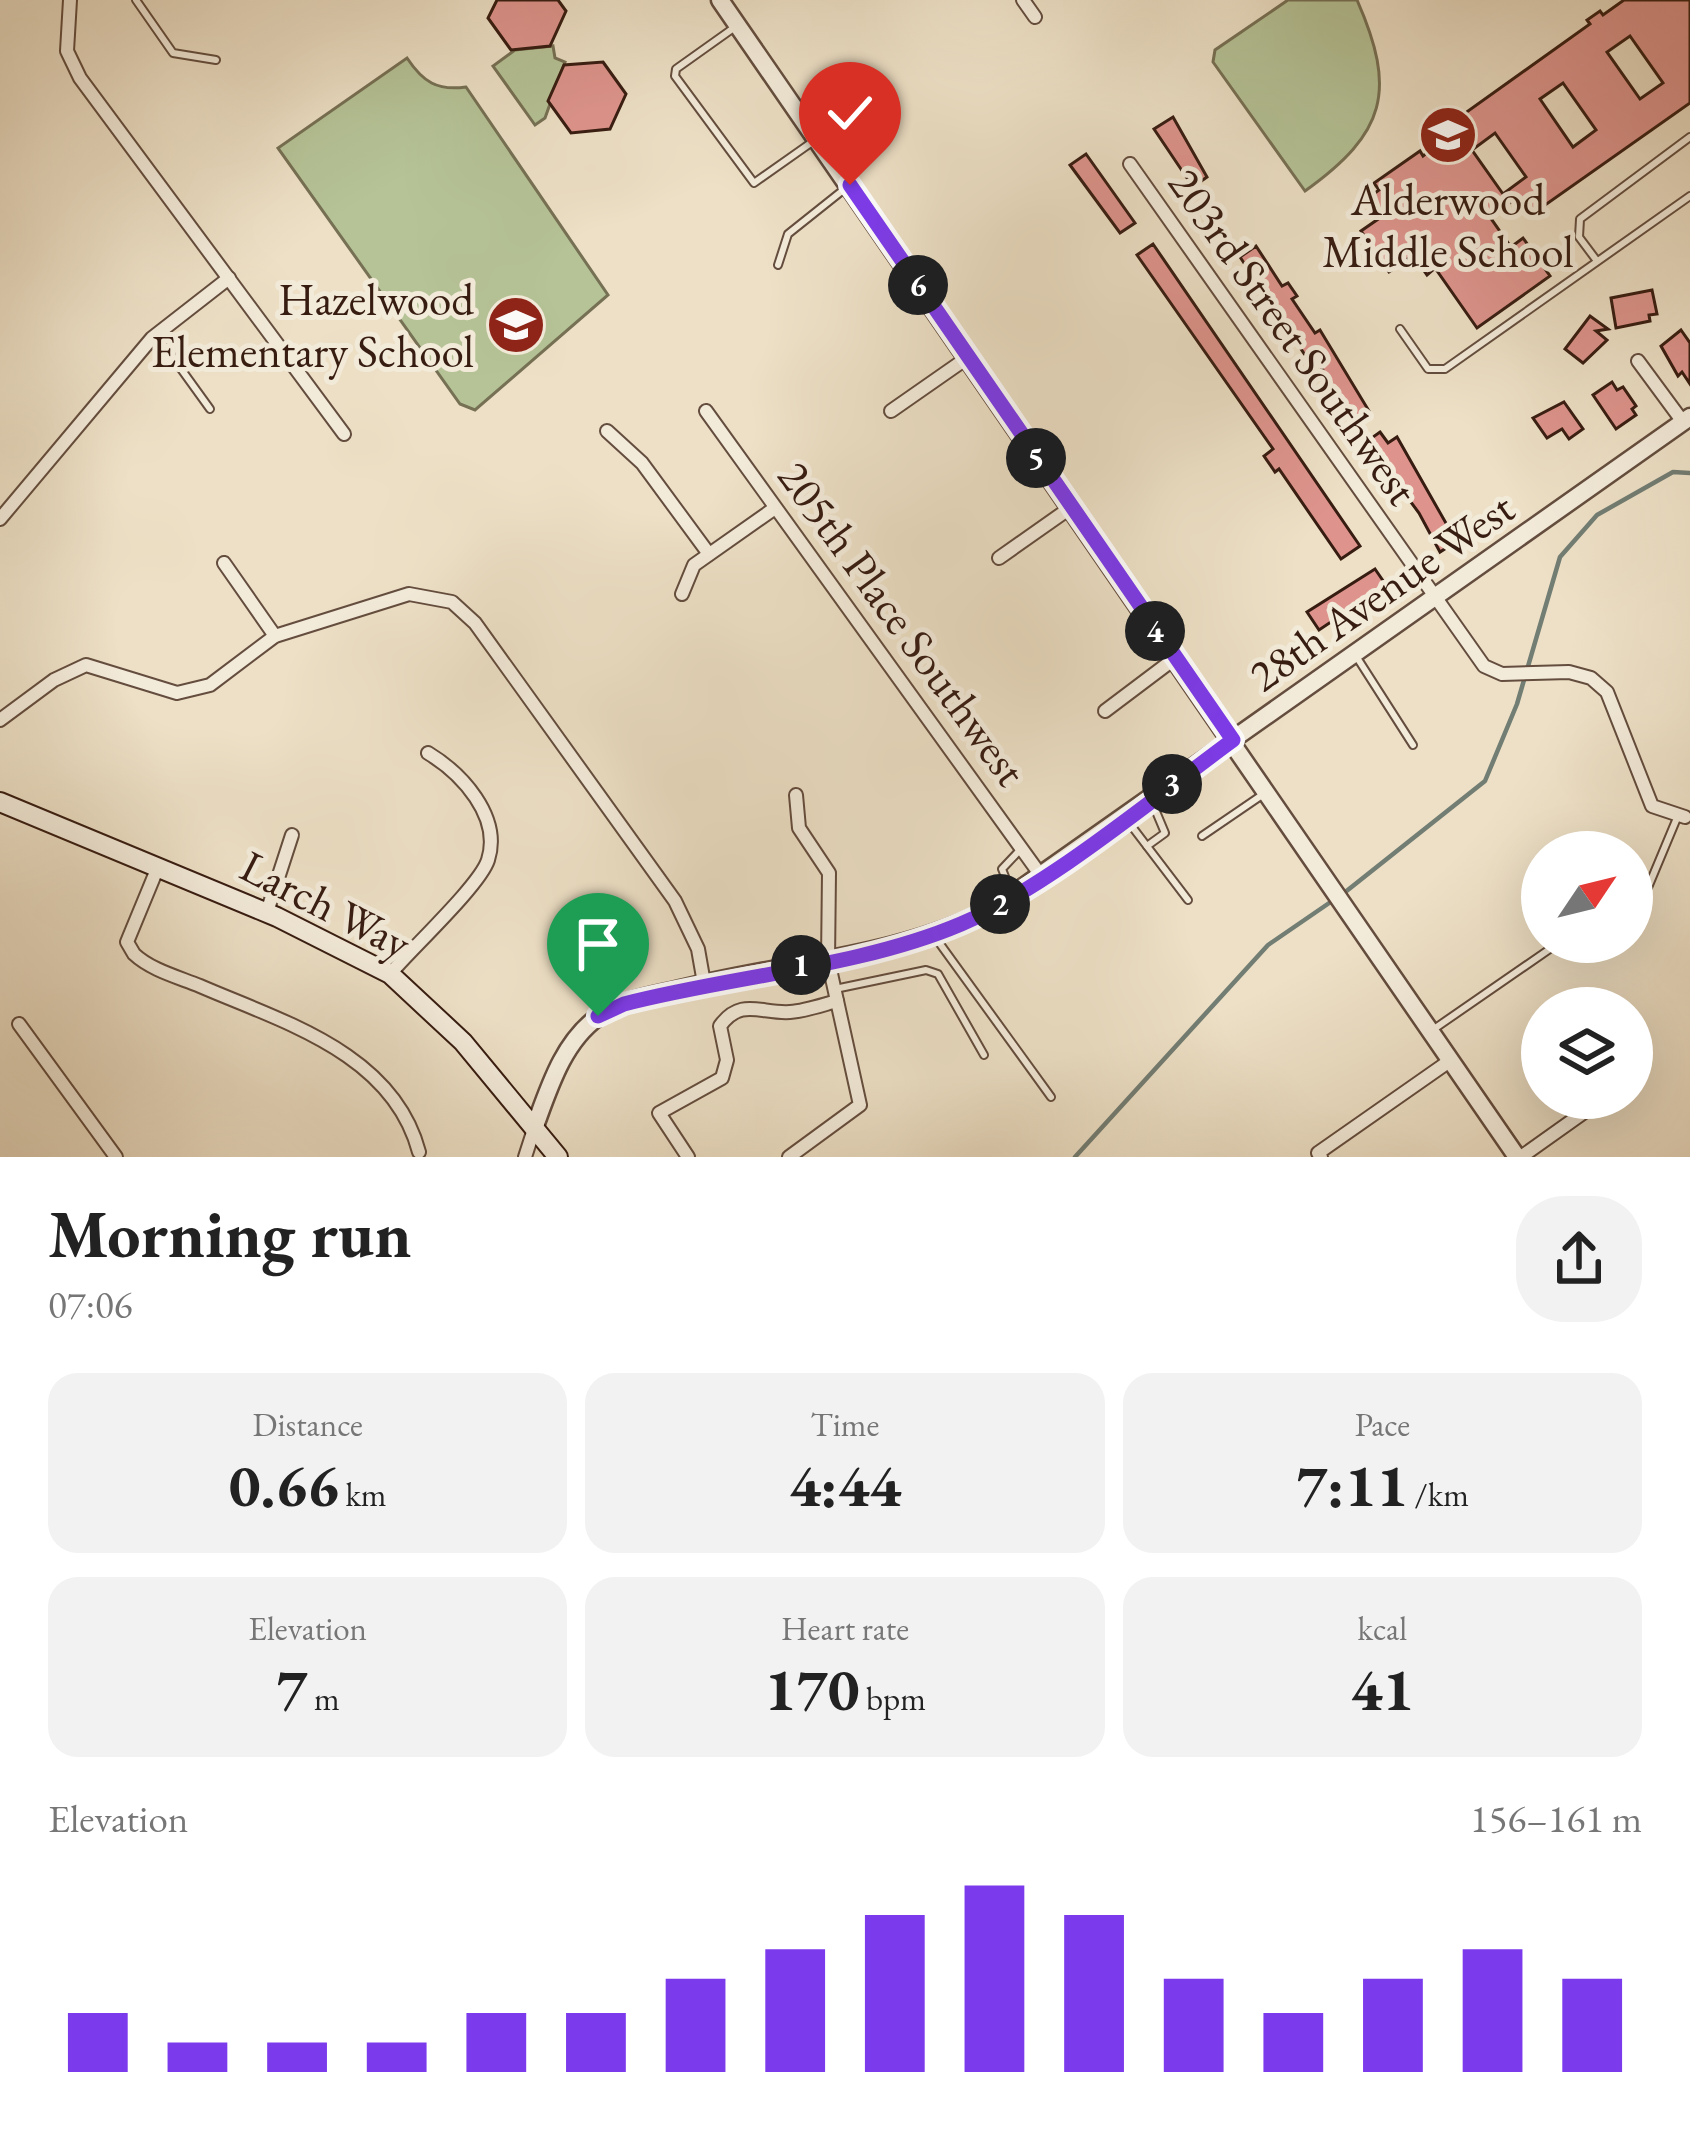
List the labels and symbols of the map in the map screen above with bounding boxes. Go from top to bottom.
pin [799,62,901,185]
school or university icon: Alderwood Middle School [1417,104,1479,166]
street label: 203rd Street Southwest [1156,156,1432,516]
place label: Alderwood Middle School [1322,170,1574,280]
pin: 6 [888,255,948,315]
place label: Hazelwood Elementary School [151,270,474,380]
school or university icon: Hazelwood Elementary School [485,294,547,356]
pin: 5 [1006,428,1066,488]
street label: 205th Place Southwest [767,450,1039,796]
street label: 28th Avenue West [1237,478,1525,704]
pin: 4 [1125,601,1185,661]
pin: 3 [1142,754,1202,814]
north arrow [1521,831,1653,963]
street label: Larch Way [231,836,421,972]
pin: 2 [970,874,1030,934]
pin [547,893,649,1016]
pin: 1 [771,935,831,995]

